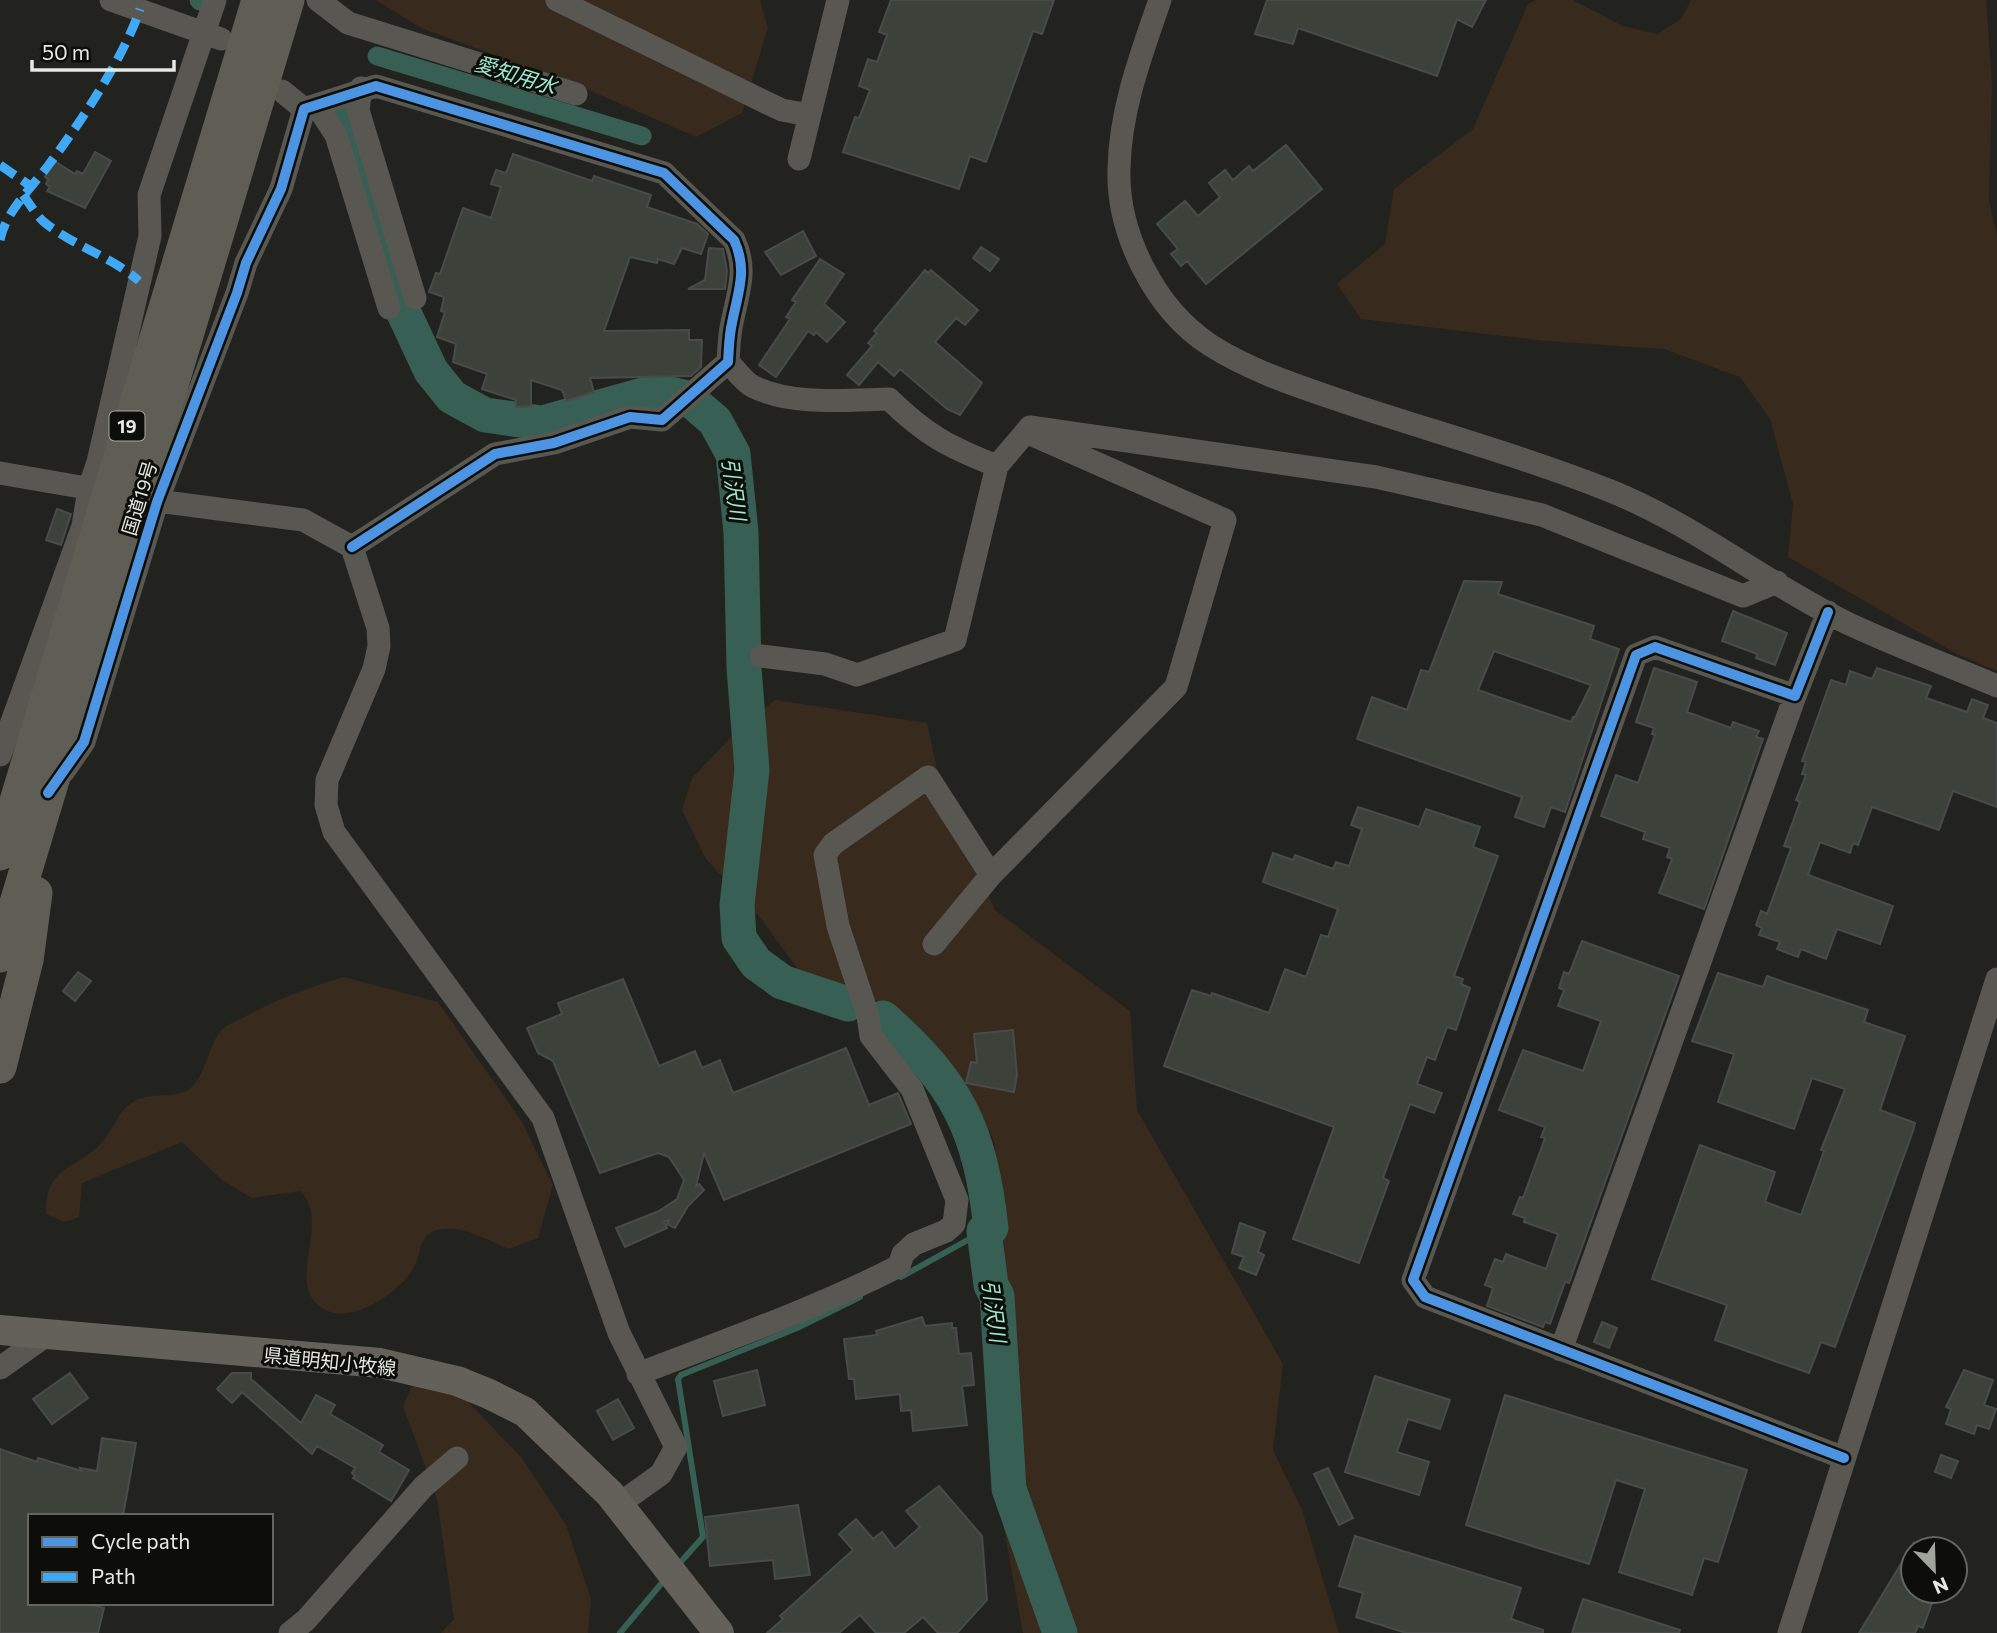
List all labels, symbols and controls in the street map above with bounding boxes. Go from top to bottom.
scale bar [32,28,173,72]
text: 50 m [42,39,90,64]
water label: 愛知用水 [472,50,562,99]
road number: 19 [110,412,144,440]
water label: 引沢川 [718,456,752,524]
street label: 国道19号 [117,458,161,538]
water label: 引沢川 [978,1278,1012,1346]
street label: 県道明知小牧線 [263,1343,397,1379]
legend [28,1514,273,1605]
text: Cycle path [91,1528,190,1553]
north arrow [1899,1535,1969,1605]
text: Path [91,1563,136,1588]
text: N [1930,1573,1952,1599]

